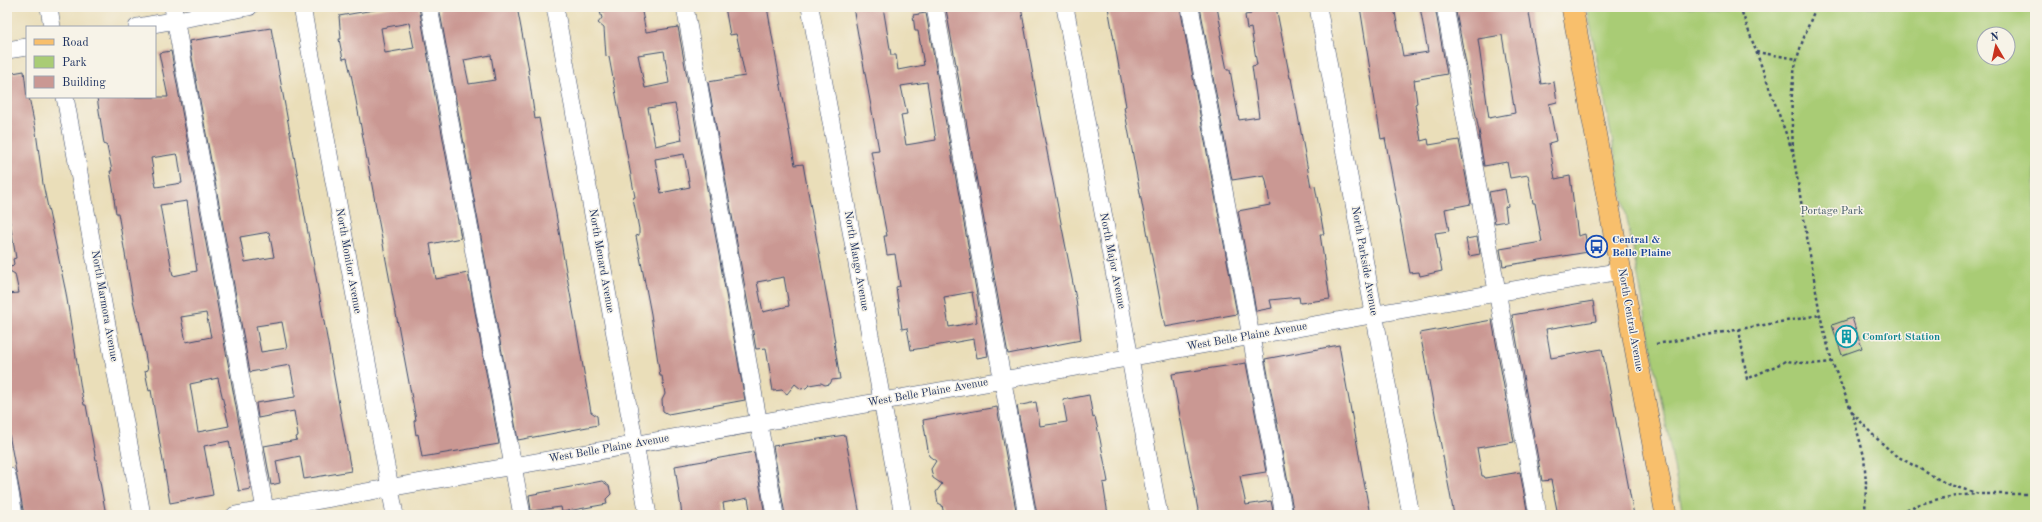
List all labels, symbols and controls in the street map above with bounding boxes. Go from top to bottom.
legend [26,26,156,98]
north arrow [1976,26,2016,66]
text: N [1990,31,2000,44]
text: Road [62,37,89,49]
text: Park [62,57,87,69]
text: Building [62,77,106,89]
street label: North Parkside Avenue [1349,206,1379,316]
park label: Portage Park [1801,206,1864,217]
street label: North Monitor Avenue [333,207,363,315]
street label: North Menard Avenue [586,208,616,314]
street label: North Mango Avenue [842,210,870,312]
street label: North Major Avenue [1097,212,1127,310]
bus stop icon: Central & Belle Plaine [1583,233,1609,259]
place label: Central & Belle Plaine [1612,235,1671,259]
street label: North Marmora Avenue [89,250,119,362]
street label: North Central Avenue [1616,268,1644,372]
street label: West Belle Plaine Avenue [1186,321,1308,353]
building icon: Comfort Station [1834,324,1860,350]
place label: Comfort Station [1862,332,1940,343]
street label: West Belle Plaine Avenue [867,377,989,409]
street label: West Belle Plaine Avenue [548,433,670,465]

